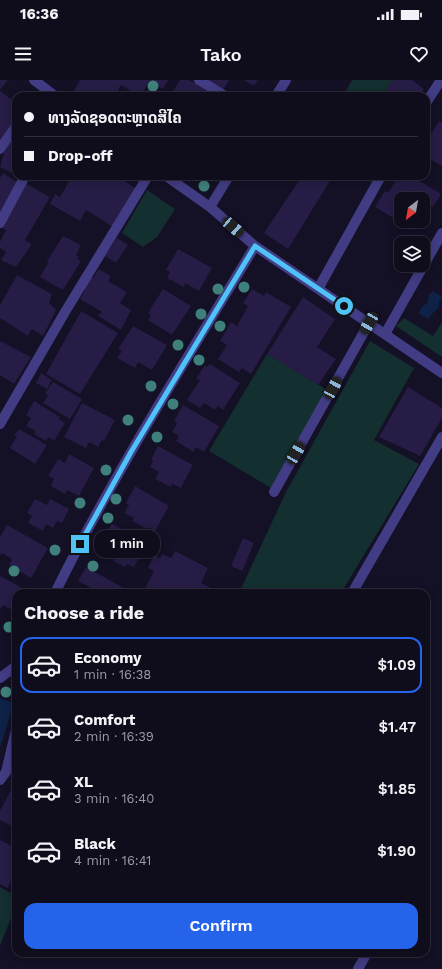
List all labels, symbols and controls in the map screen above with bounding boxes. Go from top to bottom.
text: 16:36 [20,5,58,23]
icon: menu [12,43,34,65]
icon: heart [408,43,430,65]
text: Tako [200,44,242,65]
text: ທາງລັດຊອດຕະຫຼາດສີໄຄ [48,109,182,127]
text: Drop-off [48,147,113,165]
north arrow [394,192,430,228]
map controls [394,192,430,272]
car [220,215,246,239]
button: layers [394,236,430,272]
route start [335,297,353,315]
car [358,310,380,336]
car [322,375,344,401]
car [285,440,307,466]
callout: 1 min [94,530,160,558]
route end [71,535,89,553]
text: 1 min [110,536,144,551]
text: Choose a ride [24,602,144,623]
icon: car [26,647,62,683]
text: Economy [74,649,141,667]
text: $1.09 [377,656,416,674]
text: 1 min · 16:38 [74,667,151,682]
icon: car [26,709,62,745]
text: Comfort [74,711,135,729]
text: $1.47 [379,718,416,736]
text: 2 min · 16:39 [74,729,154,744]
icon: car [26,771,62,807]
text: XL [74,773,93,791]
text: $1.85 [378,780,416,798]
text: 3 min · 16:40 [74,791,154,806]
icon: car [26,833,62,869]
text: Black [74,835,116,853]
text: $1.90 [377,842,416,860]
text: 4 min · 16:41 [74,853,151,868]
button: Confirm [24,903,418,949]

